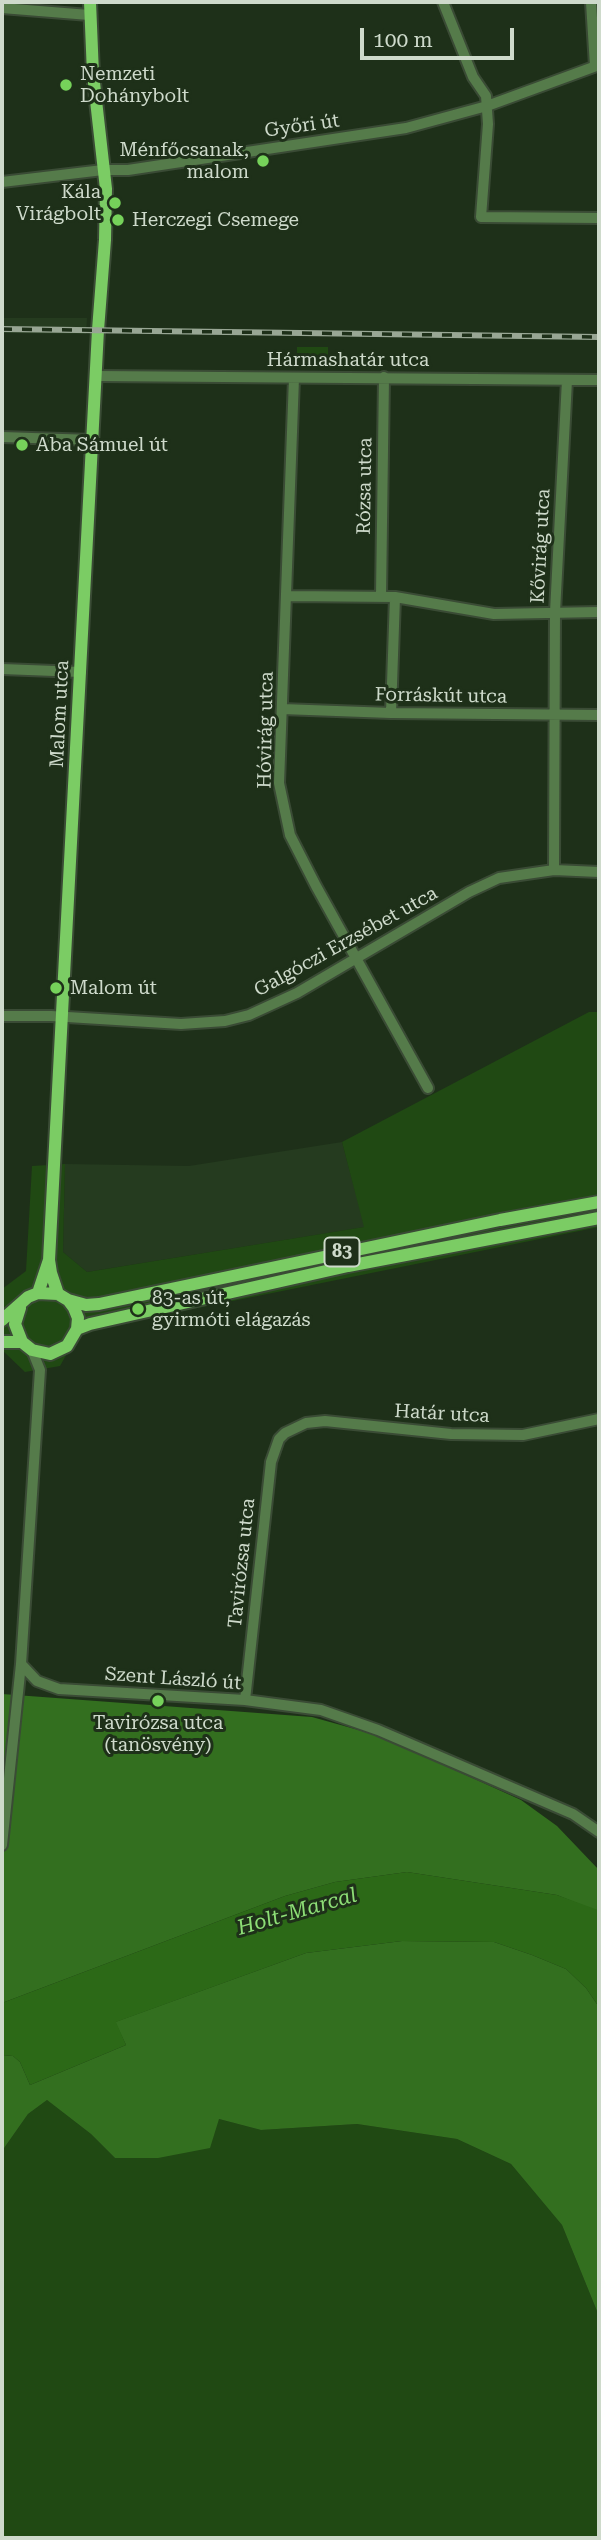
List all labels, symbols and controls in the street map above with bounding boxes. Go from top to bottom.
scale bar [363,14,517,58]
text: 100 m [373,28,433,52]
place label: Nemzeti Dohánybolt [80,63,189,107]
marker: Nemzeti Dohánybolt [58,77,74,93]
street label: Győri út [263,109,341,143]
place label: Ménfőcsanak, malom [120,139,249,183]
marker: Ménfőcsanak, malom [255,153,271,169]
place label: Kála Virágbolt [16,181,101,225]
marker: Kála Virágbolt [107,195,123,211]
place label: Herczegi Csemege [132,209,299,231]
marker: Herczegi Csemege [110,212,126,228]
street label: Hármashatár utca [267,349,429,371]
place label: Aba Sámuel út [36,434,168,456]
marker: Aba Sámuel út [14,437,30,453]
street label: Rózsa utca [353,437,377,535]
street label: Kővirág utca [527,488,555,604]
street label: Malom utca [46,660,74,768]
street label: Hóvirág utca [254,671,278,789]
street label: Forráskút utca [375,683,507,709]
street label: Galgóczi Erzsébet utca [250,882,442,1002]
place label: Malom út [70,977,157,999]
marker: Malom út [48,980,64,996]
road number: 83 [324,1238,360,1266]
place label: 83-as út, gyirmóti elágazás [152,1287,310,1331]
marker: 83-as út, gyirmóti elágazás [130,1301,146,1317]
street label: Határ utca [394,1400,490,1428]
street label: Tavirózsa utca [224,1497,260,1629]
street label: Szent László út [104,1663,242,1695]
marker: Tavirózsa utca (tanösvény) [150,1693,166,1709]
place label: Tavirózsa utca (tanösvény) [93,1712,223,1756]
water label: Holt-Marcal [234,1883,360,1941]

